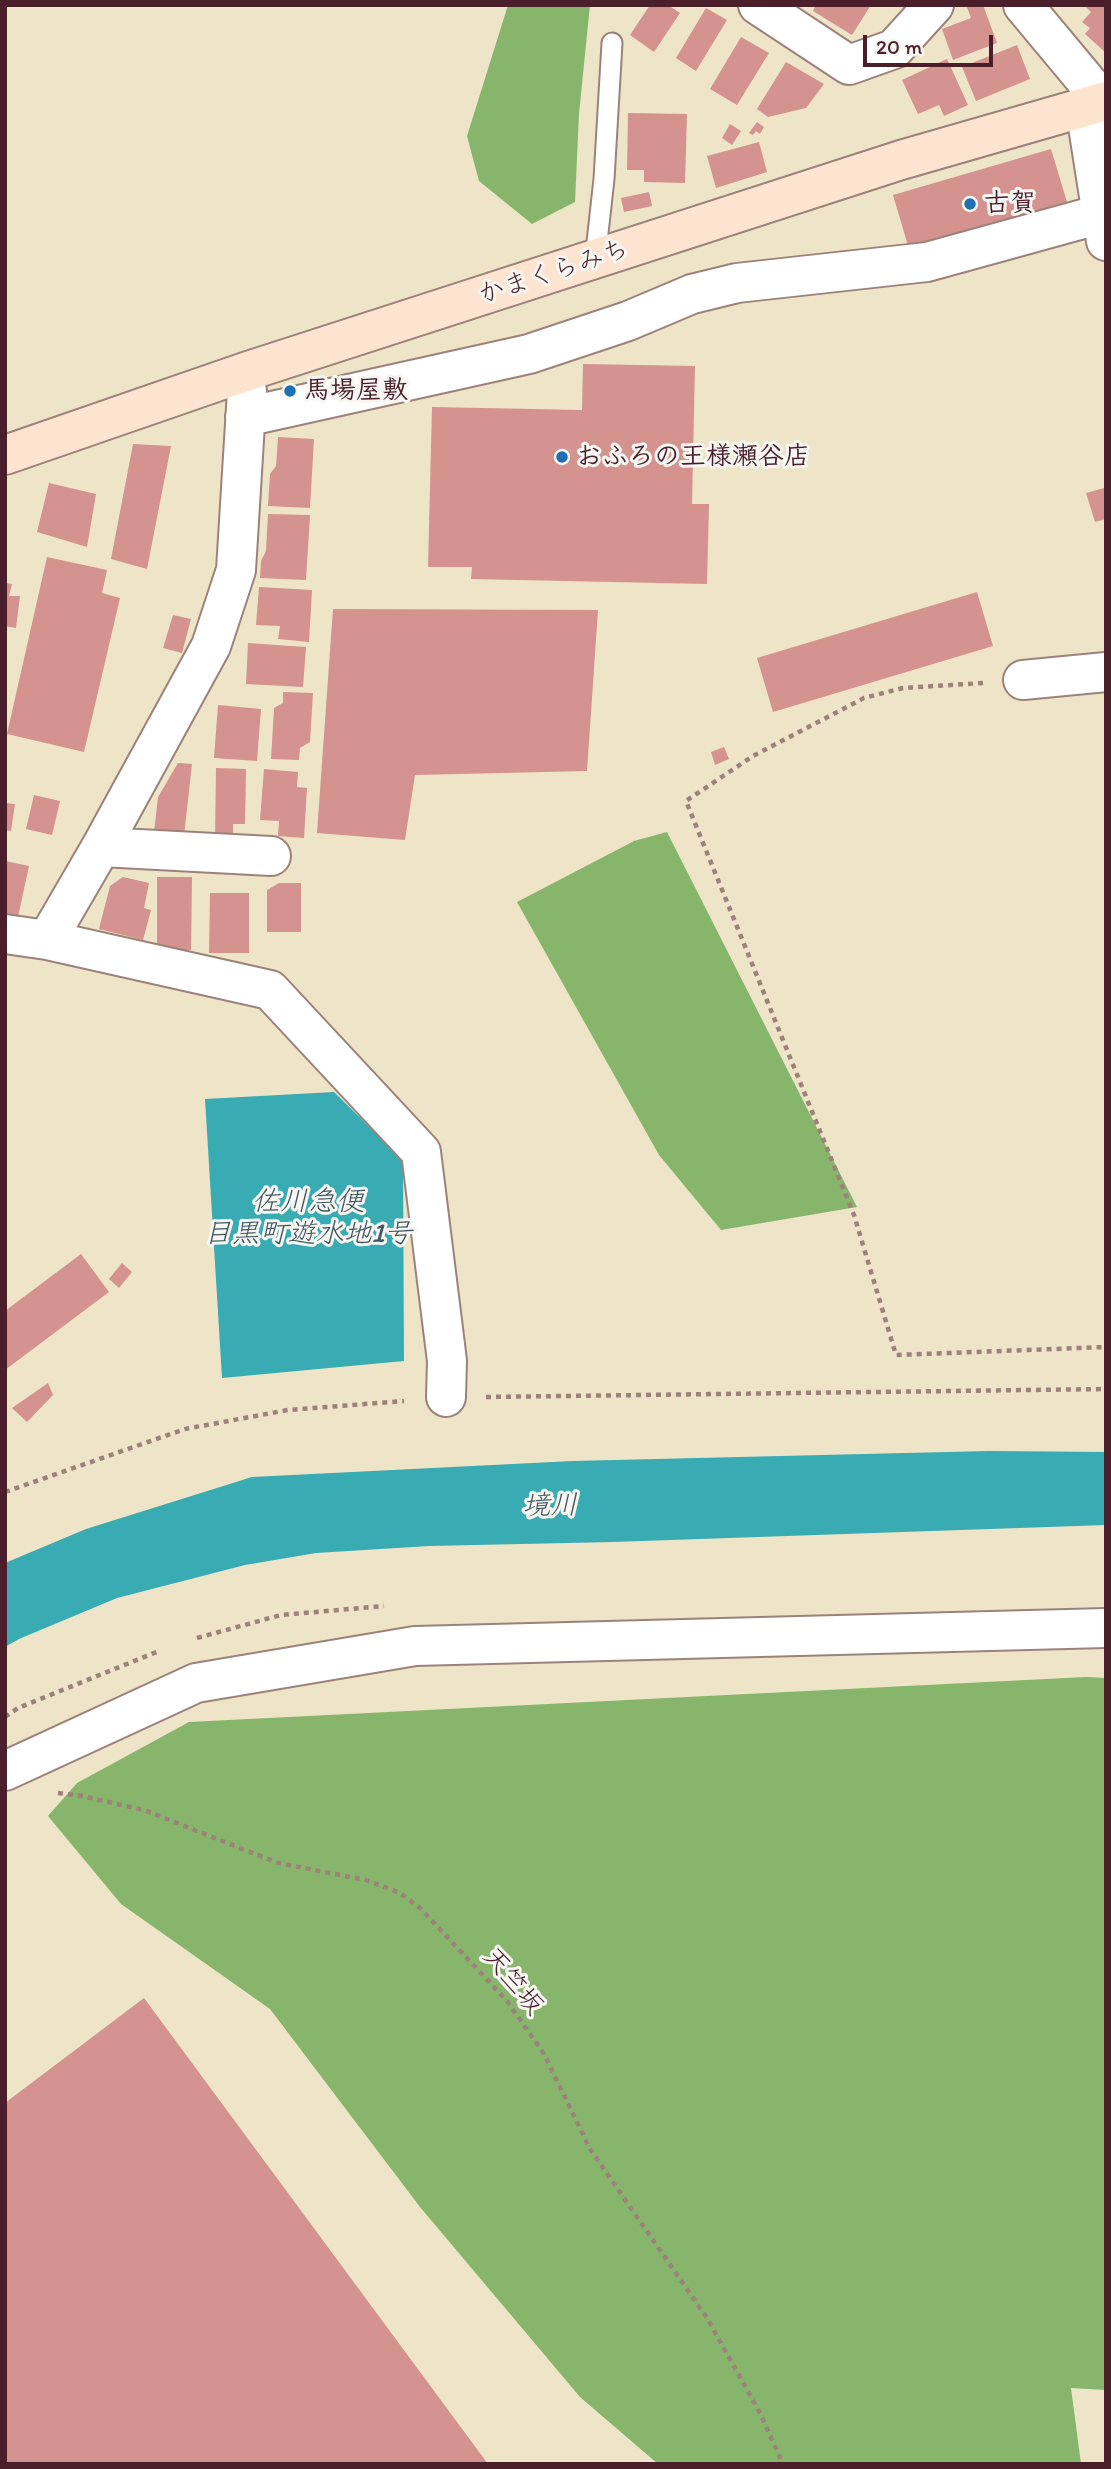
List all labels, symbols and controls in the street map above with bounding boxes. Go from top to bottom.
scale bar [866,21,996,65]
text: 20 m [876,34,922,59]
place label: 古賀 [984,188,1036,220]
marker: 古賀 [962,196,978,212]
street label: かまくらみち [475,234,633,312]
place label: 馬場屋敷 [304,375,408,407]
marker: 馬場屋敷 [282,383,298,399]
place label: おふろの王様瀬谷店 [576,441,810,473]
marker: おふろの王様瀬谷店 [554,449,570,465]
water label: 佐川急便 目黒町遊水地1号 [204,1186,412,1252]
water label: 境川 [522,1490,578,1524]
street label: 天竺坂 [475,1942,549,2022]

